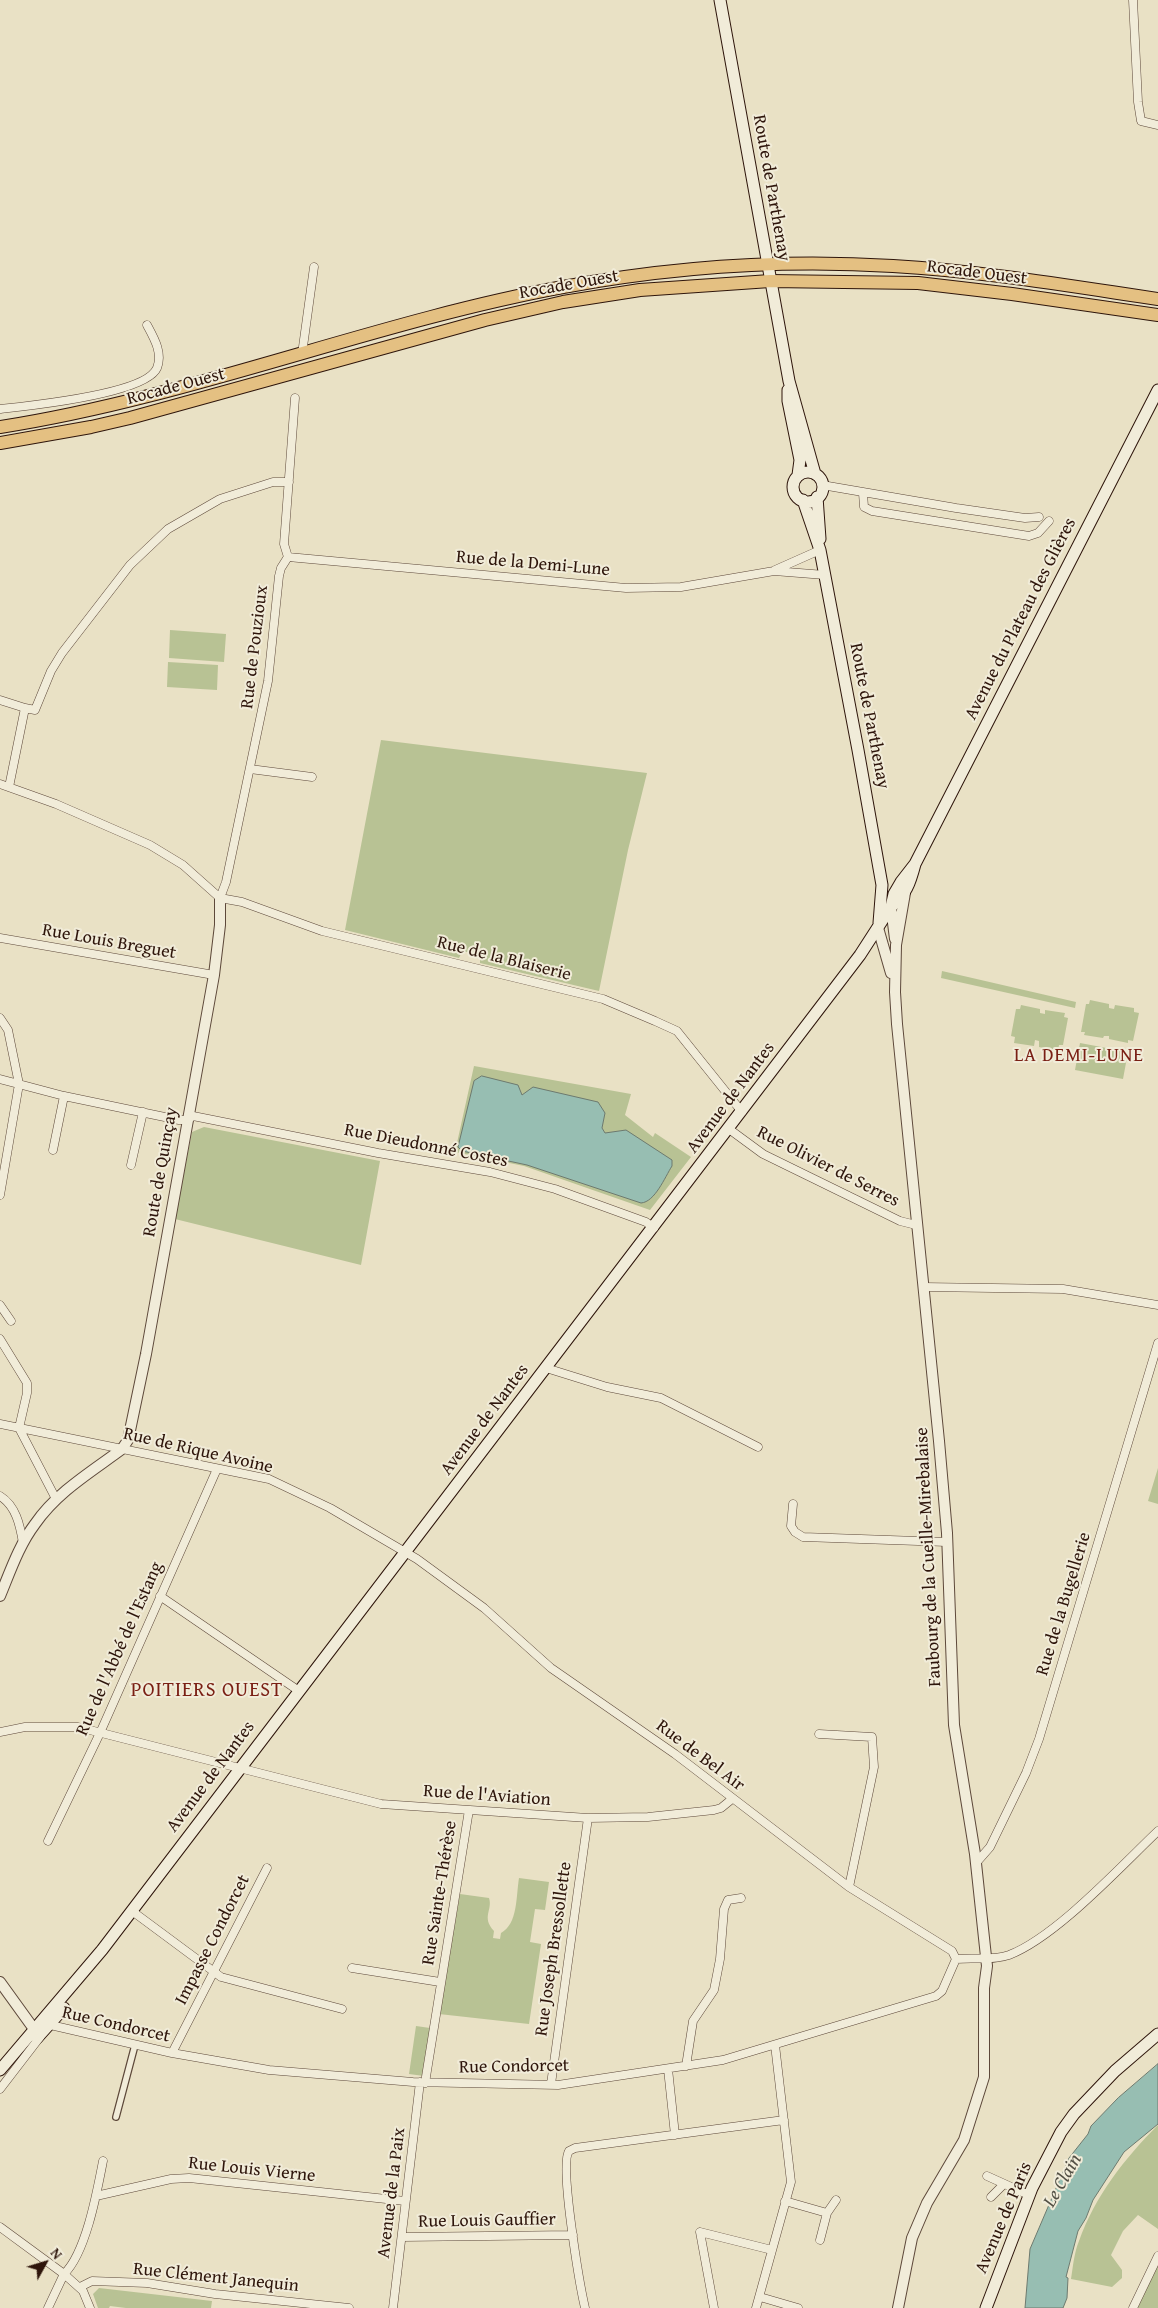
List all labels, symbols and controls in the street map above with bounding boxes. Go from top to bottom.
street label: Route de Parthenay [748,113,794,263]
street label: Rocade Ouest [926,256,1028,290]
street label: Rocade Ouest [518,266,620,304]
street label: Rocade Ouest [125,364,227,410]
street label: Avenue du Plateau des Glières [961,514,1081,724]
street label: Rue de la Demi-Lune [455,547,611,581]
street label: Rue de Pouzioux [237,584,273,710]
street label: Route de Parthenay [844,641,894,791]
street label: Rue Louis Breguet [40,920,178,964]
street label: Rue de la Blaiserie [435,932,573,986]
street label: Avenue de Nantes [682,1038,780,1158]
district label: LA DEMI-LUNE [1013,1045,1145,1067]
street label: Route de Quinçay [139,1105,183,1239]
street label: Rue Dieudonné Costes [342,1120,510,1172]
street label: Rue Olivier de Serres [753,1122,903,1212]
street label: Avenue de Nantes [436,1360,534,1480]
street label: Rue de Rique Avoine [121,1423,275,1479]
street label: Faubourg de la Cueille-Mirebalaise [911,1427,947,1687]
street label: Rue de la Bugellerie [1032,1530,1096,1678]
street label: Rue de l'Abbé de l'Estang [72,1559,168,1739]
district label: POITIERS OUEST [129,1679,285,1703]
street label: Rue de Bel Air [651,1716,749,1796]
street label: Avenue de Nantes [162,1717,260,1837]
street label: Rue de l'Aviation [423,1781,551,1811]
street label: Rue Sainte-Thérèse [418,1819,462,1967]
street label: Rue Joseph Bressollette [531,1860,577,2038]
street label: Impasse Condorcet [171,1871,255,2009]
street label: Rue Condorcet [60,2002,172,2048]
street label: Rue Condorcet [459,2055,569,2079]
street label: Avenue de la Paix [373,2127,411,2259]
water label: Le Clain [1039,2150,1087,2212]
street label: Rue Louis Vierne [187,2153,317,2187]
street label: Avenue de Paris [971,2159,1037,2277]
street label: Rue Louis Gauffier [418,2209,556,2233]
north arrow [20,2238,70,2288]
text: N [46,2244,67,2263]
street label: Rue Clément Janequin [132,2259,300,2297]

